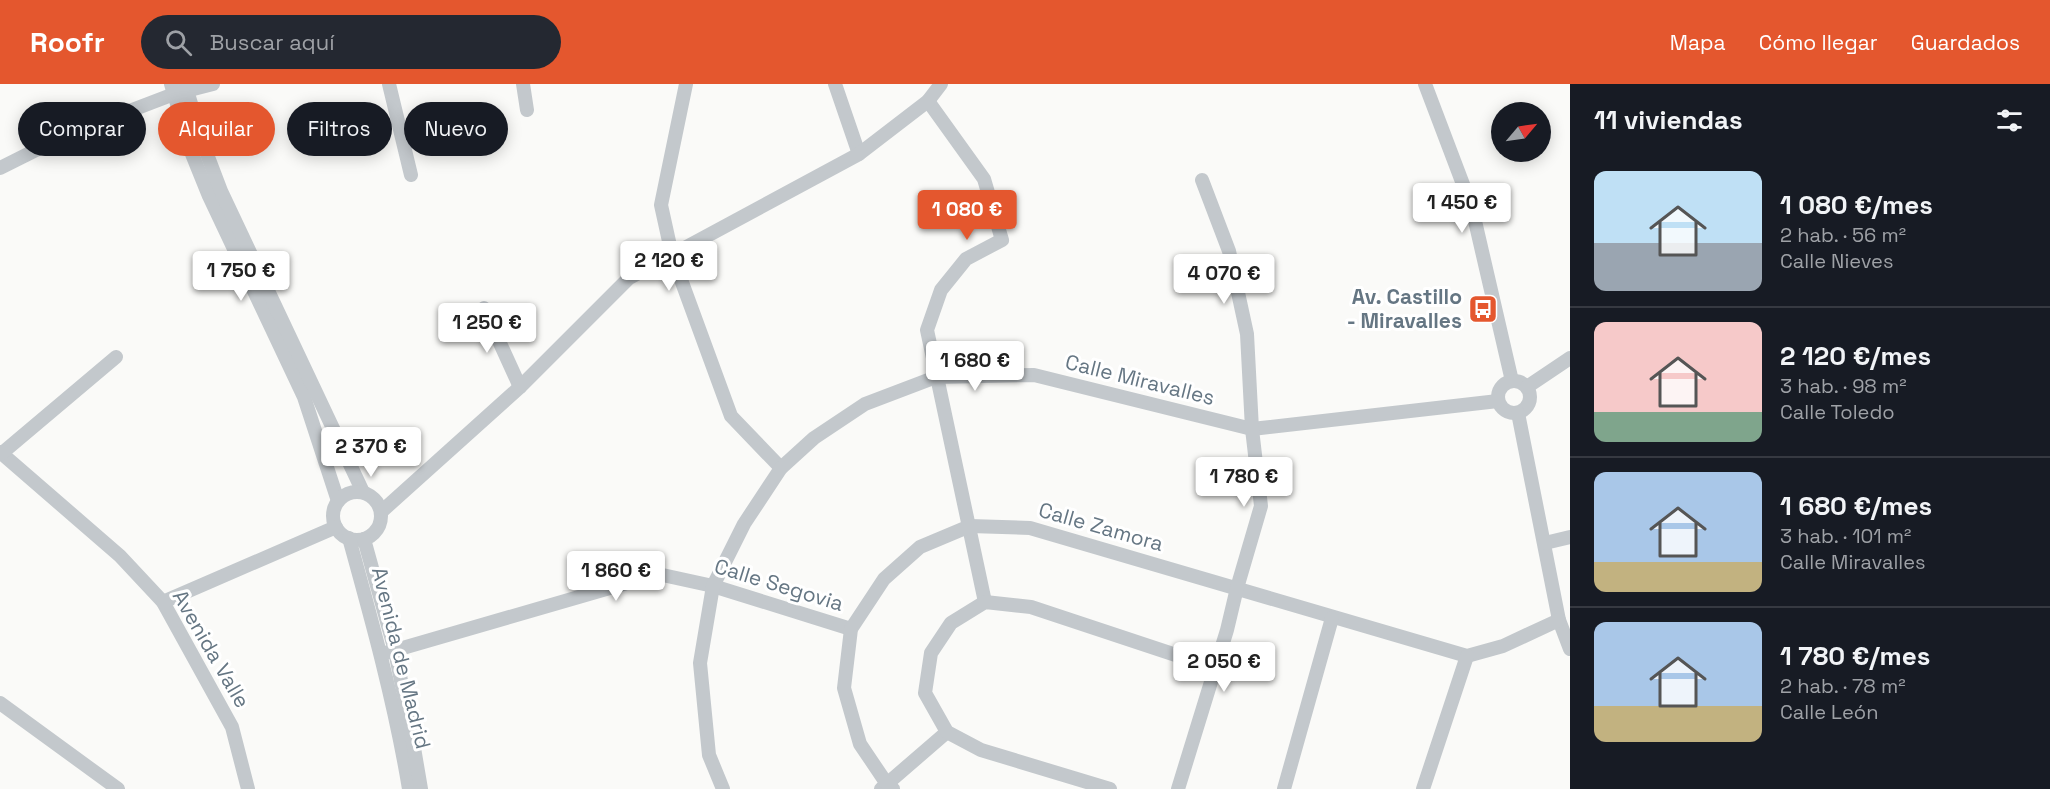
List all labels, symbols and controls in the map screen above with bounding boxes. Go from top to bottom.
search box [141,15,561,69]
text: Roofr [30,24,105,60]
icon: search [162,26,195,59]
text: Buscar aquí [210,28,335,56]
text: Mapa [1670,29,1726,56]
text: Cómo llegar [1759,29,1878,56]
text: Guardados [1911,29,2020,56]
chip: Comprar [18,102,146,156]
chip: Alquilar [158,102,275,156]
chip: Filtros [287,102,392,156]
chip: Nuevo [404,102,508,156]
north arrow [1491,102,1551,162]
map controls [1491,102,1551,162]
text: 11 viviendas [1594,103,1743,137]
icon: filters [1993,104,2026,137]
pin: 1 450 € [1407,183,1517,234]
text: 1 080 €/mes [1780,188,1933,222]
text: 1 450 € [1427,189,1497,215]
pin: 1 080 € [912,190,1022,241]
icon: home [1642,195,1714,267]
text: 1 080 € [932,196,1002,222]
text: 2 hab. · 56 m² [1780,222,1906,248]
pin: 2 120 € [614,241,724,292]
text: 2 120 € [634,247,704,273]
text: Calle Nieves [1780,248,1893,274]
pin: 1 750 € [186,251,296,302]
pin: 4 070 € [1169,254,1279,305]
text: 1 750 € [207,257,275,283]
text: 4 070 € [1188,260,1260,286]
place label: Av. Castillo - Miravalles [1347,283,1462,334]
bus stop icon: Av. Castillo - Miravalles [1467,293,1499,325]
pin: 1 250 € [432,303,542,354]
text: 1 250 € [452,309,522,335]
text: 2 120 €/mes [1780,339,1931,373]
pin: 1 680 € [920,341,1030,392]
icon: home [1642,346,1714,418]
text: 1 680 € [940,347,1010,373]
street label: Calle Miravalles [1063,348,1218,411]
text: 3 hab. · 98 m² [1780,373,1907,399]
text: Calle Toledo [1780,399,1895,425]
pin: 2 370 € [316,427,426,478]
text: 2 370 € [335,433,407,459]
pin: 1 780 € [1189,457,1299,508]
text: 1 780 € [1210,463,1278,489]
text: 1 680 €/mes [1780,489,1932,523]
street label: Calle Zamora [1036,496,1167,557]
icon: home [1642,496,1714,568]
text: 3 hab. · 101 m² [1780,523,1911,549]
text: Calle Miravalles [1780,549,1926,575]
pin: 1 860 € [561,551,671,602]
street label: Calle Segovia [711,552,847,617]
text: 1 860 € [581,557,651,583]
street label: Avenida de Madrid [366,564,437,752]
street label: Avenida Valle [167,585,256,713]
text: 1 780 €/mes [1780,639,1930,673]
pin: 2 050 € [1169,642,1279,693]
icon: home [1642,646,1714,718]
text: 2 050 € [1187,648,1261,674]
text: 2 hab. · 78 m² [1780,673,1905,699]
text: Calle León [1780,699,1878,725]

